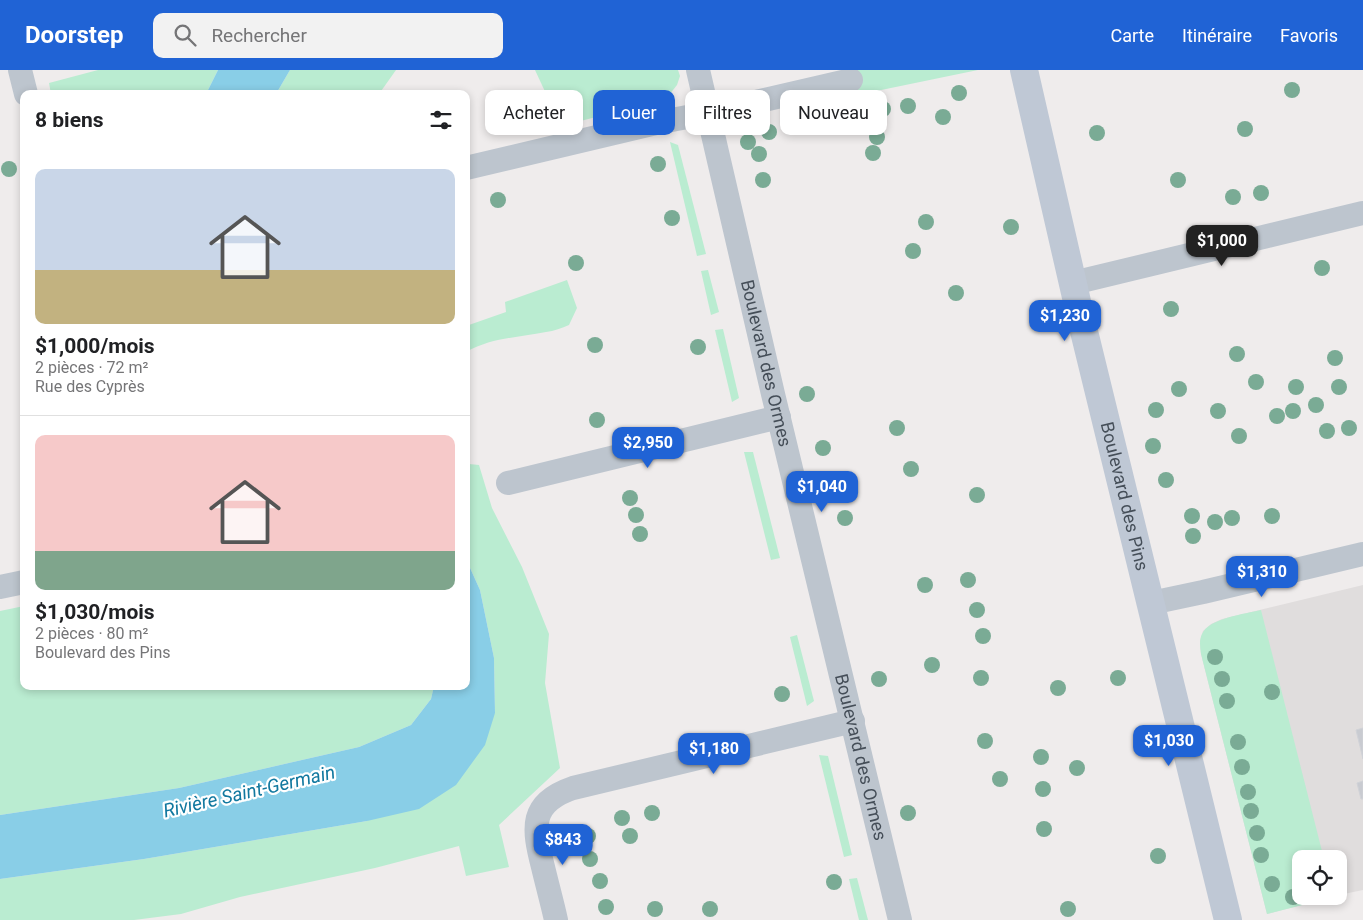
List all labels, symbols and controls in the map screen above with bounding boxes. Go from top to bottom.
search box [153,13,503,58]
text: Doorstep [25,21,123,49]
icon: search [171,21,199,49]
text: Rechercher [211,24,307,47]
text: Carte [1111,25,1154,46]
text: Itinéraire [1182,25,1252,46]
text: Favoris [1280,25,1338,46]
chip: Acheter [485,90,583,135]
chip: Louer [593,90,675,135]
chip: Filtres [685,90,770,135]
chip: Nouveau [780,90,887,135]
icon: filters [427,106,455,134]
text: 8 biens [35,108,104,132]
icon: home [200,202,290,292]
pin: $1,000 [1181,224,1263,267]
text: $1,000 [1197,231,1247,250]
street label: Boulevard des Ormes [737,278,796,449]
pin: $1,230 [1024,300,1106,342]
text: $1,230 [1040,306,1090,325]
text: $1,000/mois [35,334,155,358]
text: 2 pièces · 72 m² [35,358,148,377]
text: Rue des Cyprès [35,377,145,396]
street label: Boulevard des Pins [1097,420,1153,573]
pin: $2,950 [607,426,689,469]
text: $2,950 [623,433,673,452]
icon: home [200,467,290,557]
pin: $1,040 [781,470,863,513]
text: $1,040 [797,477,847,496]
pin: $1,310 [1221,556,1303,598]
text: $1,310 [1237,562,1287,581]
text: $1,030/mois [35,600,155,624]
text: 2 pièces · 80 m² [35,624,148,643]
text: Boulevard des Pins [35,643,171,662]
street label: Boulevard des Ormes [831,671,891,842]
pin: $1,030 [1128,724,1210,767]
text: $1,030 [1144,731,1194,750]
pin: $1,180 [673,732,755,775]
text: $1,180 [689,739,739,758]
water label: Rivière Saint-Germain [161,761,337,822]
pin: $843 [533,824,593,866]
text: $843 [545,830,581,849]
map controls [1292,850,1347,905]
button: locate [1292,850,1347,905]

